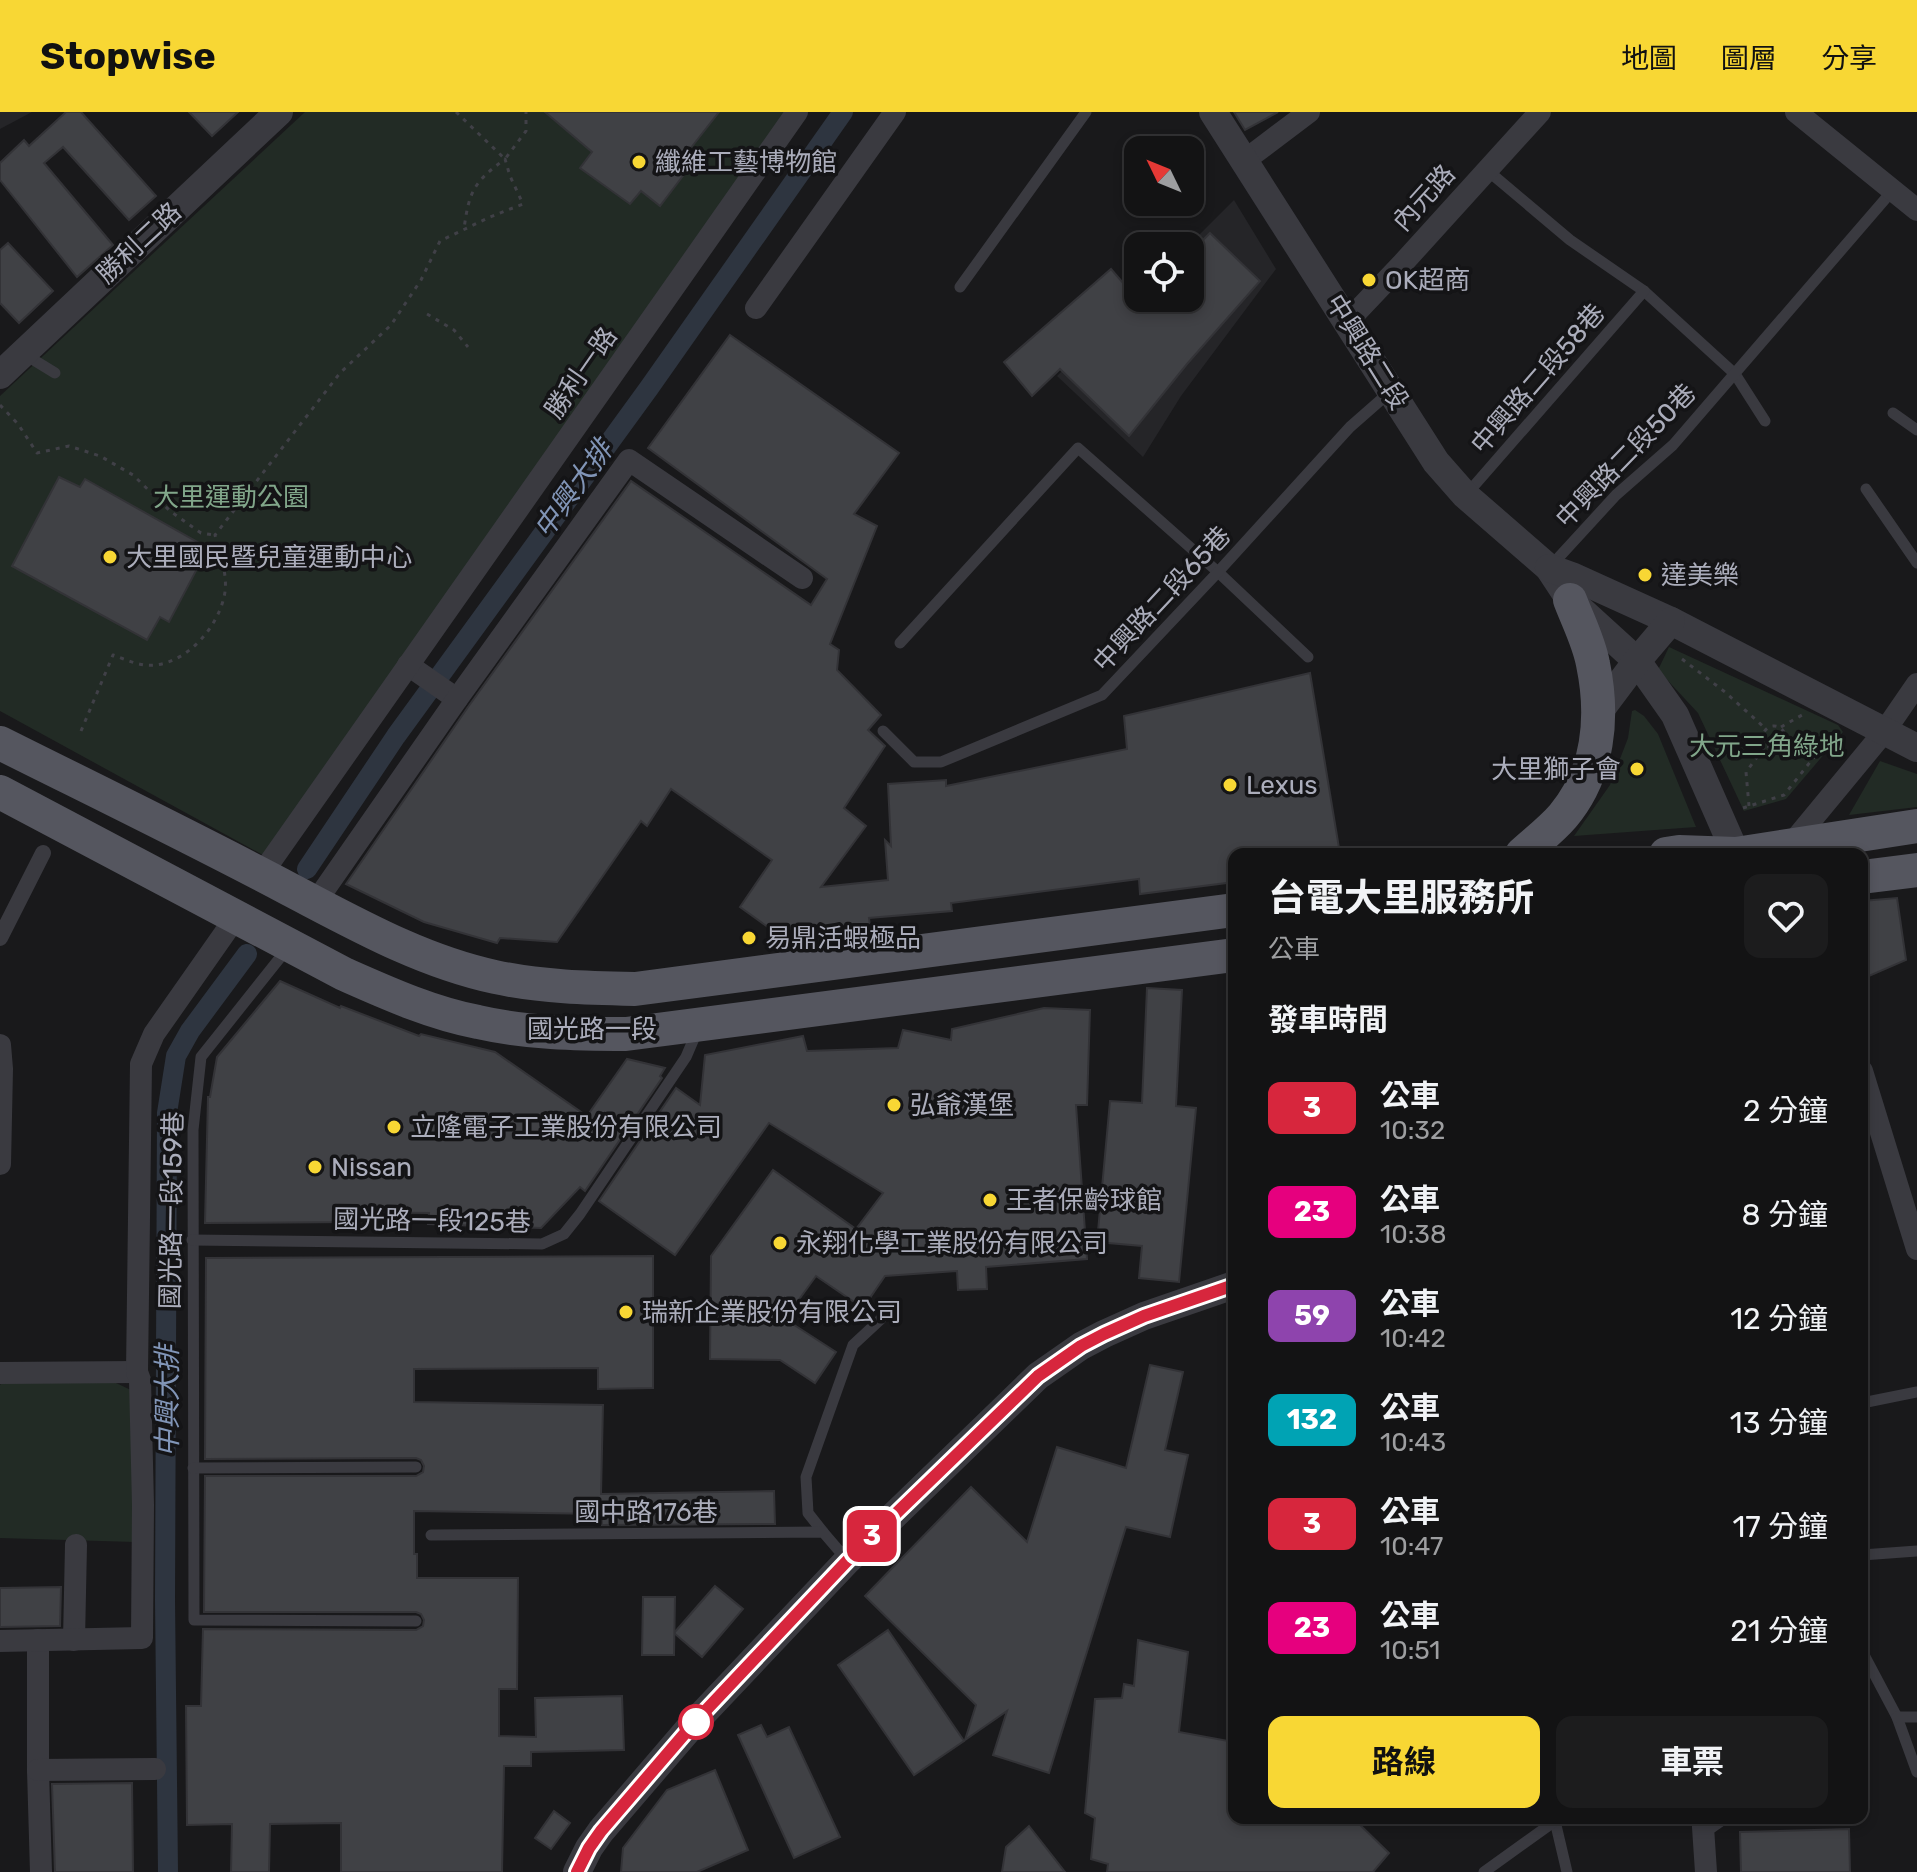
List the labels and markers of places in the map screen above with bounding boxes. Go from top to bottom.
place label: 纖維工藝博物館 [655,147,837,178]
marker: 纖維工藝博物館 [630,153,648,171]
place label: OK超商 [1385,265,1470,296]
marker: OK超商 [1360,271,1378,289]
place label: 大里國民暨兒童運動中心 [126,542,412,573]
marker: 大里國民暨兒童運動中心 [101,548,119,566]
place label: 達美樂 [1661,560,1739,591]
marker: 達美樂 [1636,566,1654,584]
place label: 大里獅子會 [1491,754,1621,785]
marker: 大里獅子會 [1628,760,1646,778]
place label: Lexus [1246,770,1318,801]
marker: Lexus [1221,776,1239,794]
place label: 易鼎活蝦極品 [765,923,921,954]
marker: 易鼎活蝦極品 [740,929,758,947]
place label: 弘爺漢堡 [910,1090,1014,1121]
marker: 弘爺漢堡 [885,1096,903,1114]
place label: 立隆電子工業股份有限公司 [410,1112,722,1143]
marker: 立隆電子工業股份有限公司 [385,1118,403,1136]
place label: Nissan [331,1152,412,1183]
marker: Nissan [306,1158,324,1176]
place label: 王者保齡球館 [1006,1185,1162,1216]
marker: 王者保齡球館 [981,1191,999,1209]
place label: 永翔化學工業股份有限公司 [796,1228,1108,1259]
marker: 永翔化學工業股份有限公司 [771,1234,789,1252]
place label: 瑞新企業股份有限公司 [642,1297,902,1328]
marker: 瑞新企業股份有限公司 [617,1303,635,1321]
unlabelled marker [679,1705,713,1739]

